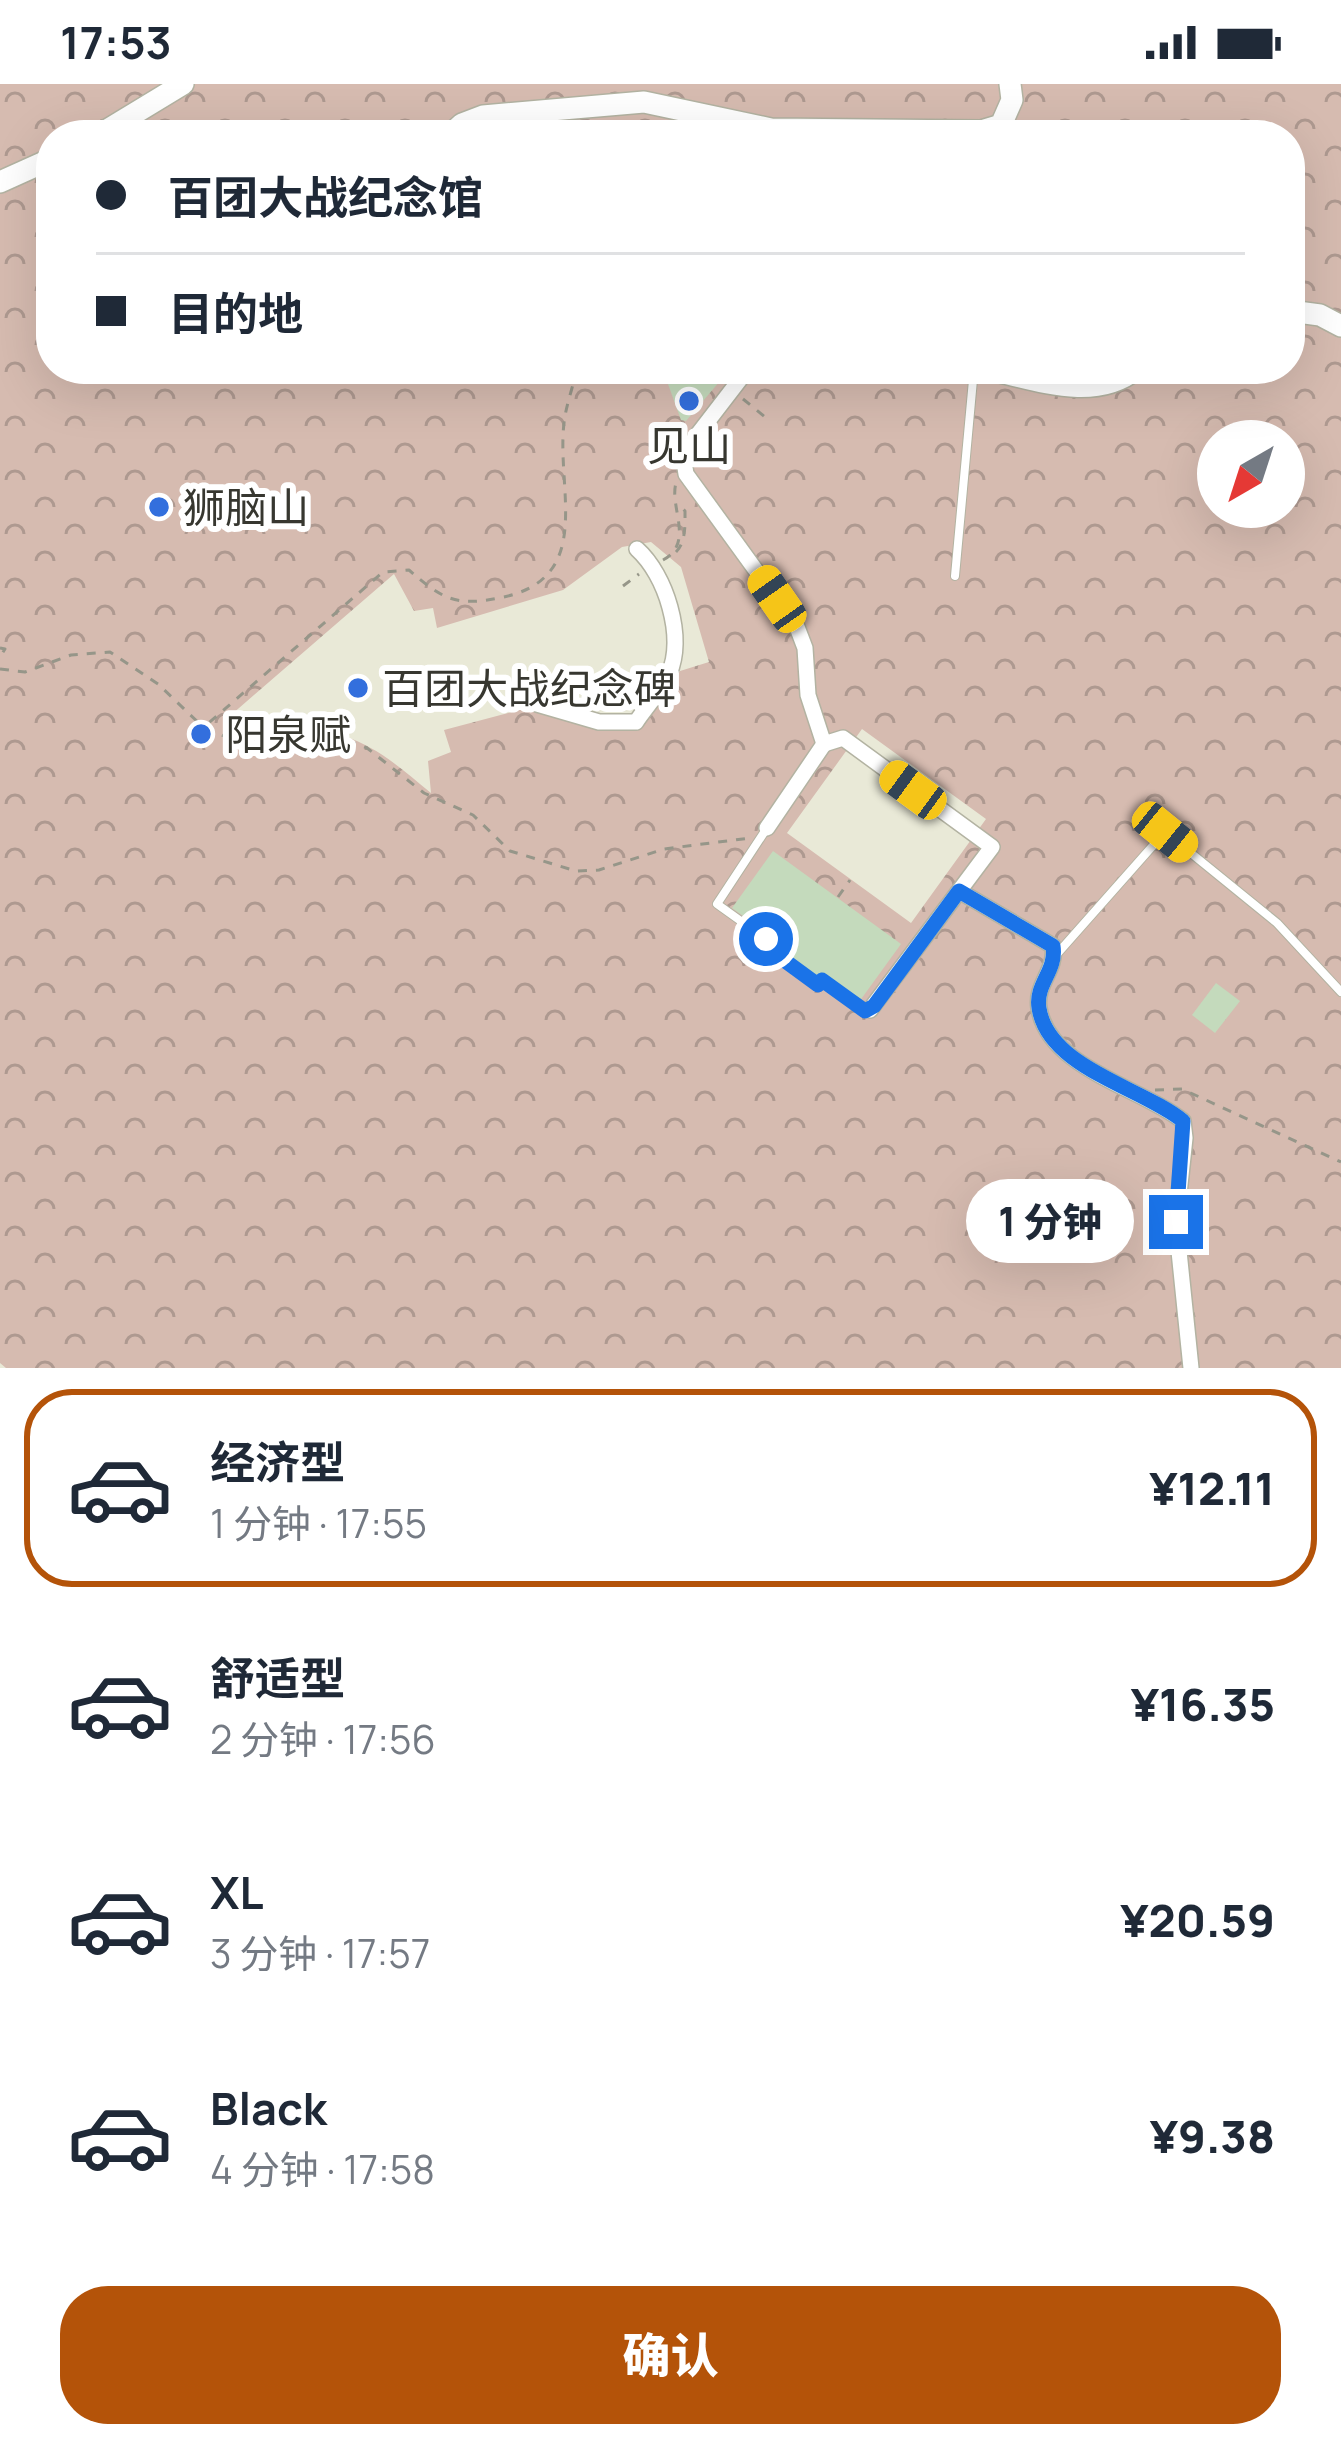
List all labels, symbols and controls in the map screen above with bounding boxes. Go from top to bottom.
text: 17:53 [60,11,172,73]
text: 百团大战纪念馆 [168,166,483,228]
text: 目的地 [168,282,303,344]
marker: 见山 [676,388,702,414]
place label: 见山 [647,416,731,474]
north arrow [1197,420,1305,528]
map controls [1197,420,1305,528]
place label: 狮脑山 [183,478,309,536]
marker: 狮脑山 [146,494,172,520]
car [742,559,812,639]
place label: 百团大战纪念碑 [382,659,676,717]
marker: 百团大战纪念碑 [345,675,371,701]
place label: 阳泉赋 [225,705,351,763]
marker: 阳泉赋 [188,721,214,747]
car [873,754,953,826]
car [1126,795,1204,869]
route start [739,912,793,966]
callout: 1 分钟 [966,1180,1134,1264]
text: 1 分钟 [998,1194,1102,1248]
route end [1149,1195,1203,1249]
text: 经济型 [210,1431,345,1493]
icon: car [66,1434,174,1542]
text: ¥12.11 [1149,1457,1275,1519]
text: 1 分钟 · 17:55 [210,1496,427,1550]
text: 舒适型 [210,1647,345,1709]
icon: car [66,1650,174,1758]
text: ¥16.35 [1131,1673,1275,1735]
text: 2 分钟 · 17:56 [210,1712,436,1766]
text: XL [210,1861,264,1923]
icon: car [66,1866,174,1974]
text: ¥20.59 [1120,1889,1275,1951]
text: 3 分钟 · 17:57 [210,1926,430,1980]
text: Black [210,2077,327,2139]
icon: car [66,2082,174,2190]
text: ¥9.38 [1150,2105,1275,2167]
text: 4 分钟 · 17:58 [210,2142,435,2196]
button: 确认 [60,2286,1281,2424]

